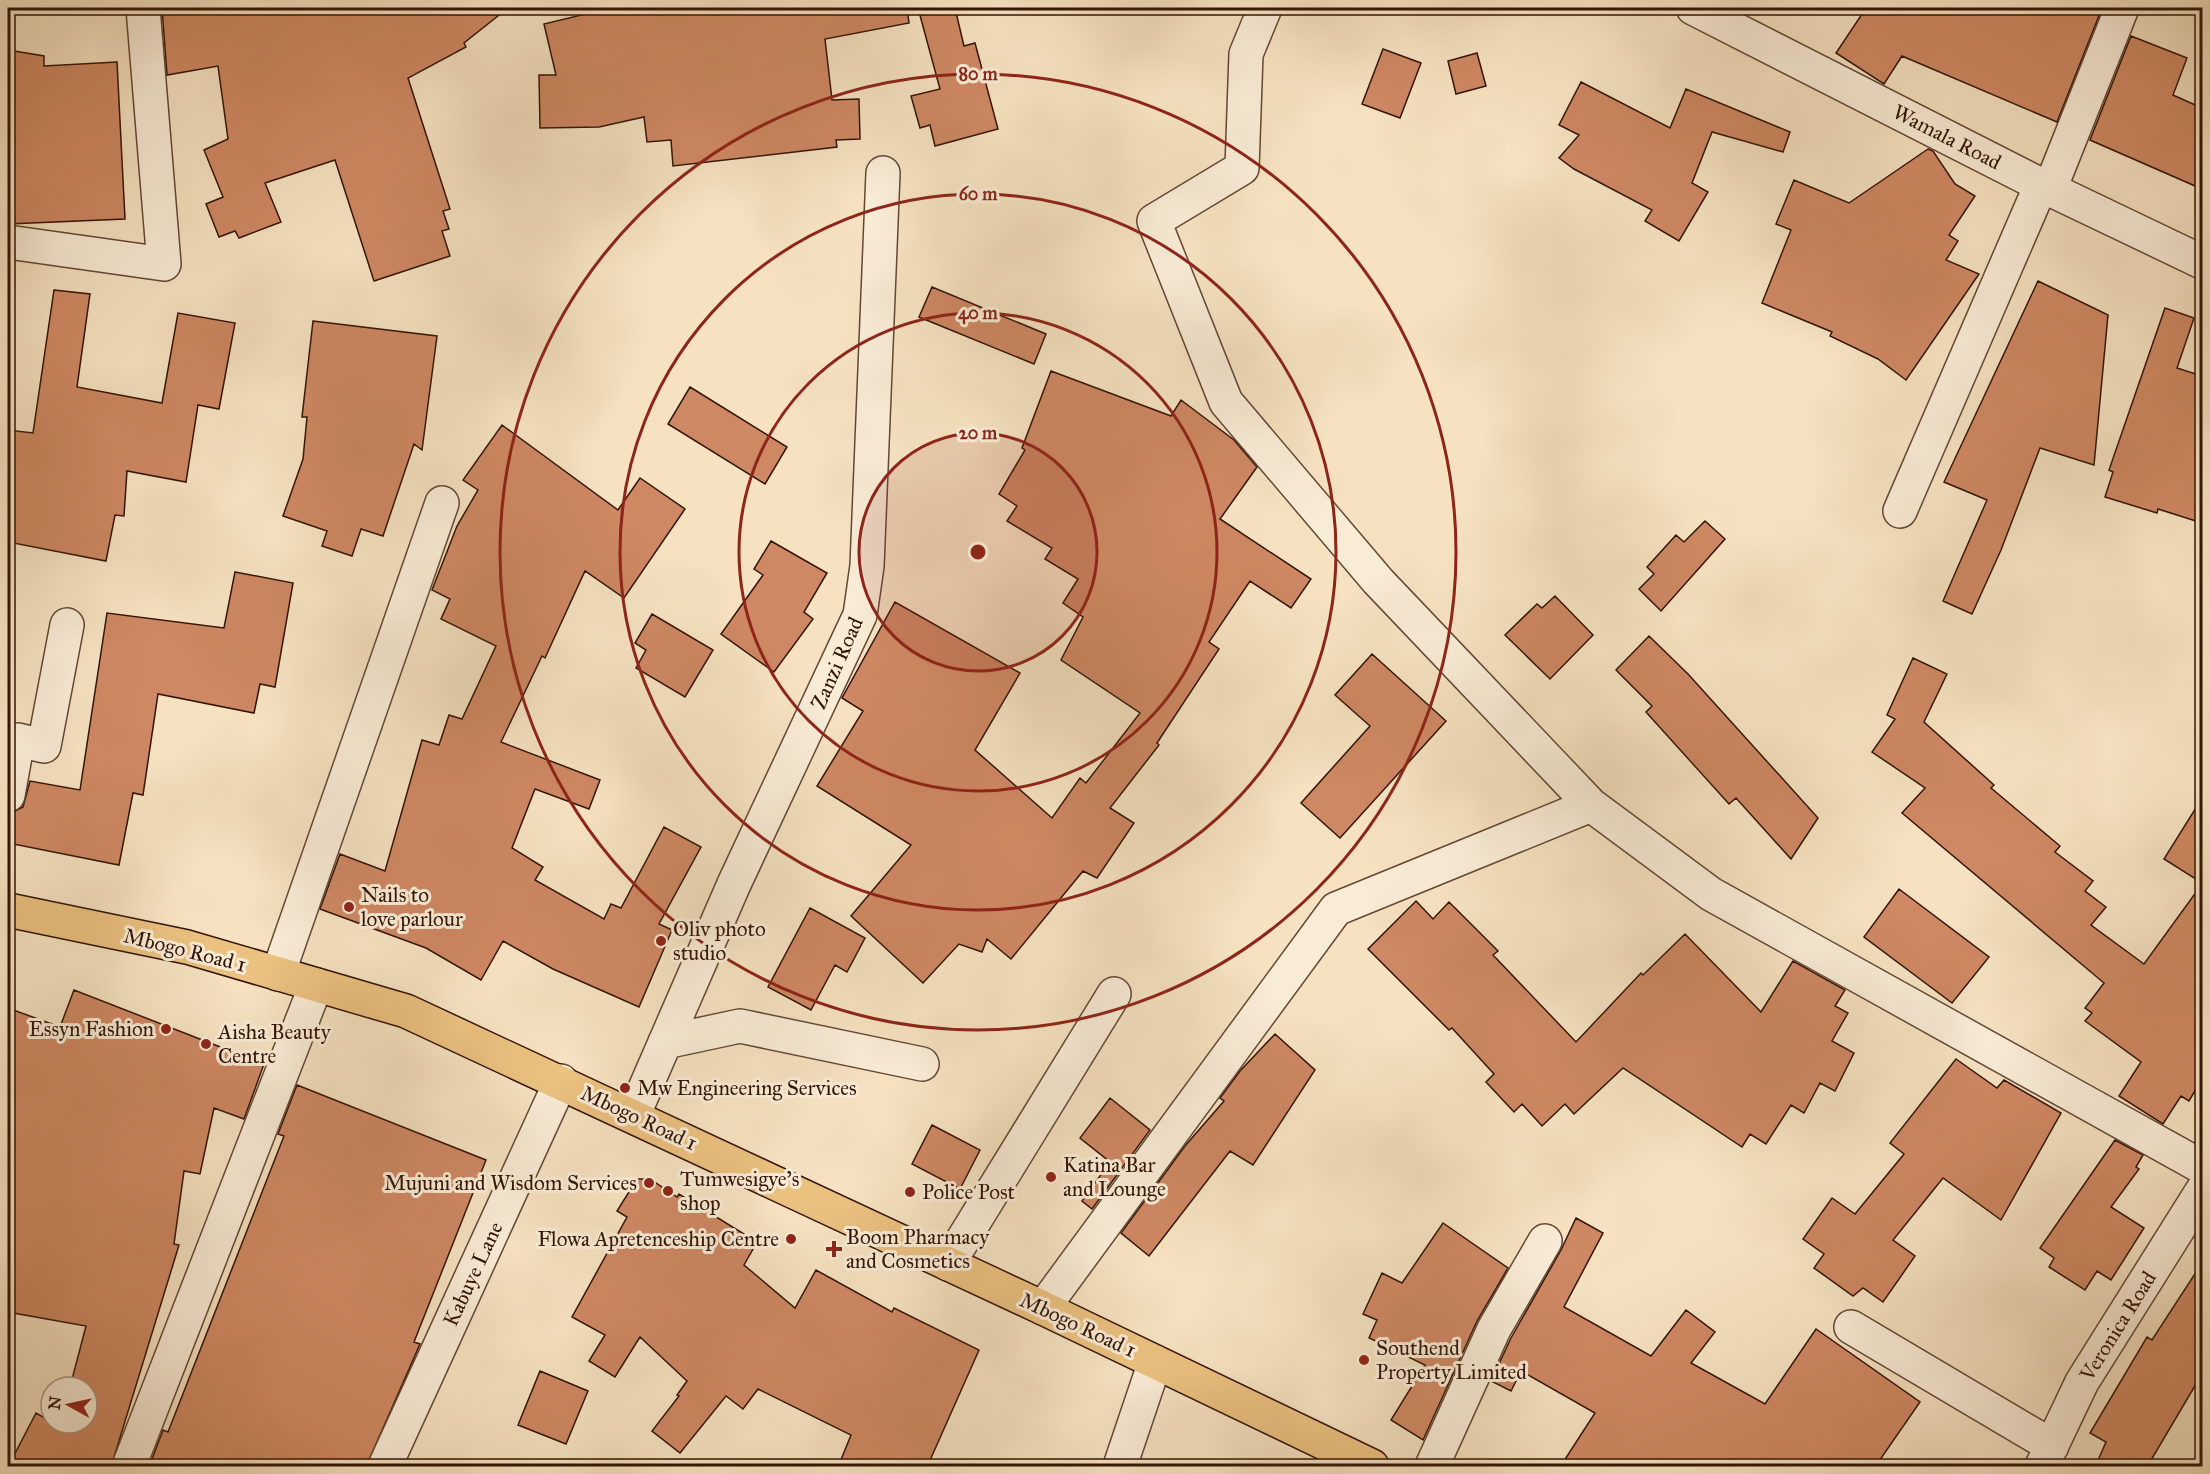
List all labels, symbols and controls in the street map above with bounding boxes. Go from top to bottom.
text: 80 m [958,63,998,85]
street label: Wamala Road [1888,99,2006,176]
text: 60 m [959,183,998,205]
text: 40 m [958,302,999,325]
text: 20 m [959,422,998,444]
centre of rings [968,542,988,562]
street label: Zanzi Road [805,612,869,713]
place label: Nails to love parlour [361,882,463,932]
marker: Nails to love parlour [342,900,356,914]
place label: Oliv photo studio [673,916,766,966]
street label: Mbogo Road 1 [121,922,249,978]
marker: Oliv photo studio [654,934,668,948]
place label: Essyn Fashion [29,1016,154,1042]
place label: Aisha Beauty Centre [217,1019,332,1069]
marker: Essyn Fashion [159,1022,173,1036]
marker: Aisha Beauty Centre [199,1037,213,1051]
place label: Mw Engineering Services [637,1075,857,1101]
street label: Mbogo Road 1 [577,1080,701,1156]
marker: Mw Engineering Services [618,1081,632,1095]
place label: Katina Bar and Lounge [1063,1152,1166,1202]
place label: Tumwesigye's shop [680,1166,799,1216]
place label: Mujuni and Wisdom Services [384,1170,637,1196]
marker: Katina Bar and Lounge [1044,1170,1058,1184]
marker: Mujuni and Wisdom Services [642,1176,656,1190]
place label: Police Post [922,1179,1016,1205]
marker: Tumwesigye's shop [661,1184,675,1198]
marker: Police Post [903,1185,917,1199]
street label: Kabuye Lane [437,1217,509,1330]
place label: Boom Pharmacy and Cosmetics [846,1224,990,1274]
place label: Flowa Apretenceship Centre [537,1226,779,1252]
marker: Flowa Apretenceship Centre [784,1232,798,1246]
marker: Boom Pharmacy and Cosmetics [827,1242,841,1256]
street label: Veronica Road [2073,1266,2162,1386]
street label: Mbogo Road 1 [1016,1287,1140,1363]
place label: Southend Property Limited [1376,1335,1527,1385]
marker: Southend Property Limited [1357,1353,1371,1367]
north arrow [39,1375,99,1435]
text: N [44,1395,65,1411]

